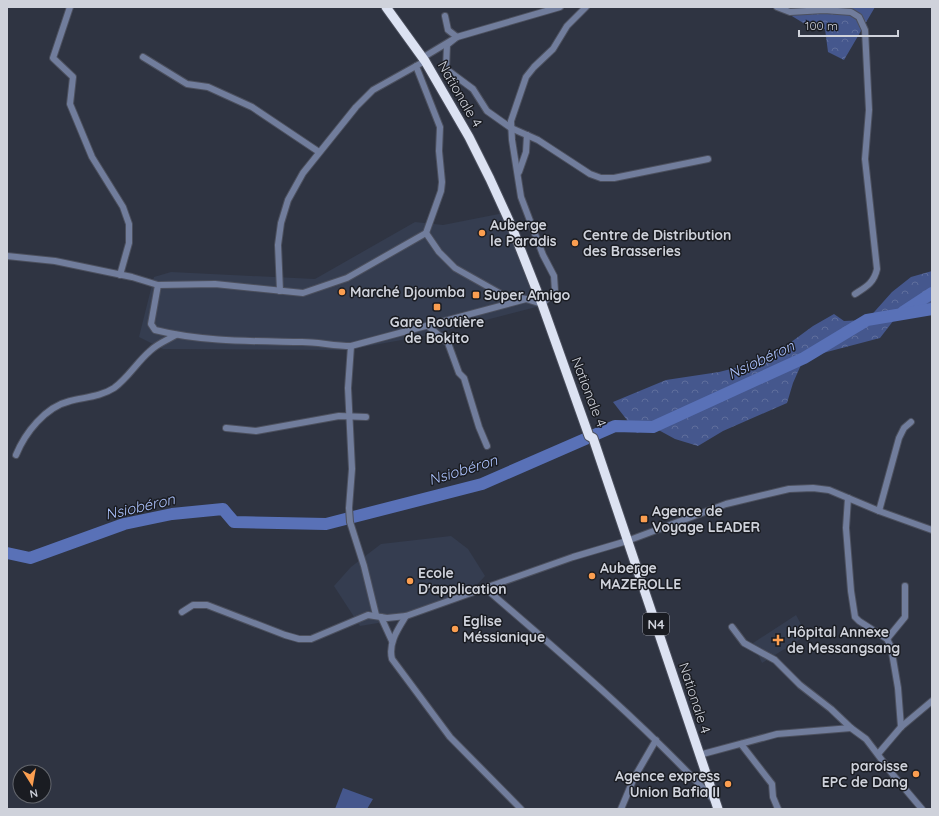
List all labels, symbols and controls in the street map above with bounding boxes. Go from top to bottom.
scale bar [799,12,898,38]
text: 100 m [805,18,838,33]
street label: Nationale 4 [434,58,486,130]
place label: Auberge le Paradis [490,216,557,250]
place label: Centre de Distribution des Brasseries [583,226,731,260]
marker: Auberge le Paradis [477,228,487,238]
marker: Centre de Distribution des Brasseries [570,238,580,248]
place label: Marché Djoumba [350,283,465,301]
place label: Super Amigo [484,286,570,304]
marker: Marché Djoumba [337,287,347,297]
marker: Super Amigo [471,290,481,300]
marker: Gare Routière de Bokito [432,302,442,312]
place label: Gare Routière de Bokito [390,313,484,347]
water label: Nsiobéron [725,336,797,383]
street label: Nationale 4 [567,354,611,430]
water label: Nsiobéron [426,450,500,489]
water label: Nsiobéron [103,489,177,524]
place label: Agence de Voyage LEADER [652,502,761,536]
marker: Agence de Voyage LEADER [639,514,649,524]
place label: Auberge MAZEROLLE [600,559,681,593]
place label: Ecole D'application [418,564,507,598]
marker: Auberge MAZEROLLE [587,571,597,581]
marker: Ecole D'application [405,576,415,586]
place label: Eglise Méssianique [463,612,545,646]
road number: N4 [643,613,669,635]
place label: Hôpital Annexe de Messangsang [787,623,900,657]
marker: Eglise Méssianique [450,624,460,634]
marker: Hôpital Annexe de Messangsang [772,634,784,646]
street label: Nationale 4 [675,660,715,736]
place label: paroisse EPC de Dang [822,757,908,791]
north arrow [12,764,52,804]
place label: Agence express Union Bafia II [615,767,720,801]
marker: paroisse EPC de Dang [911,769,921,779]
marker: Agence express Union Bafia II [723,779,733,789]
text: N [29,786,39,801]

